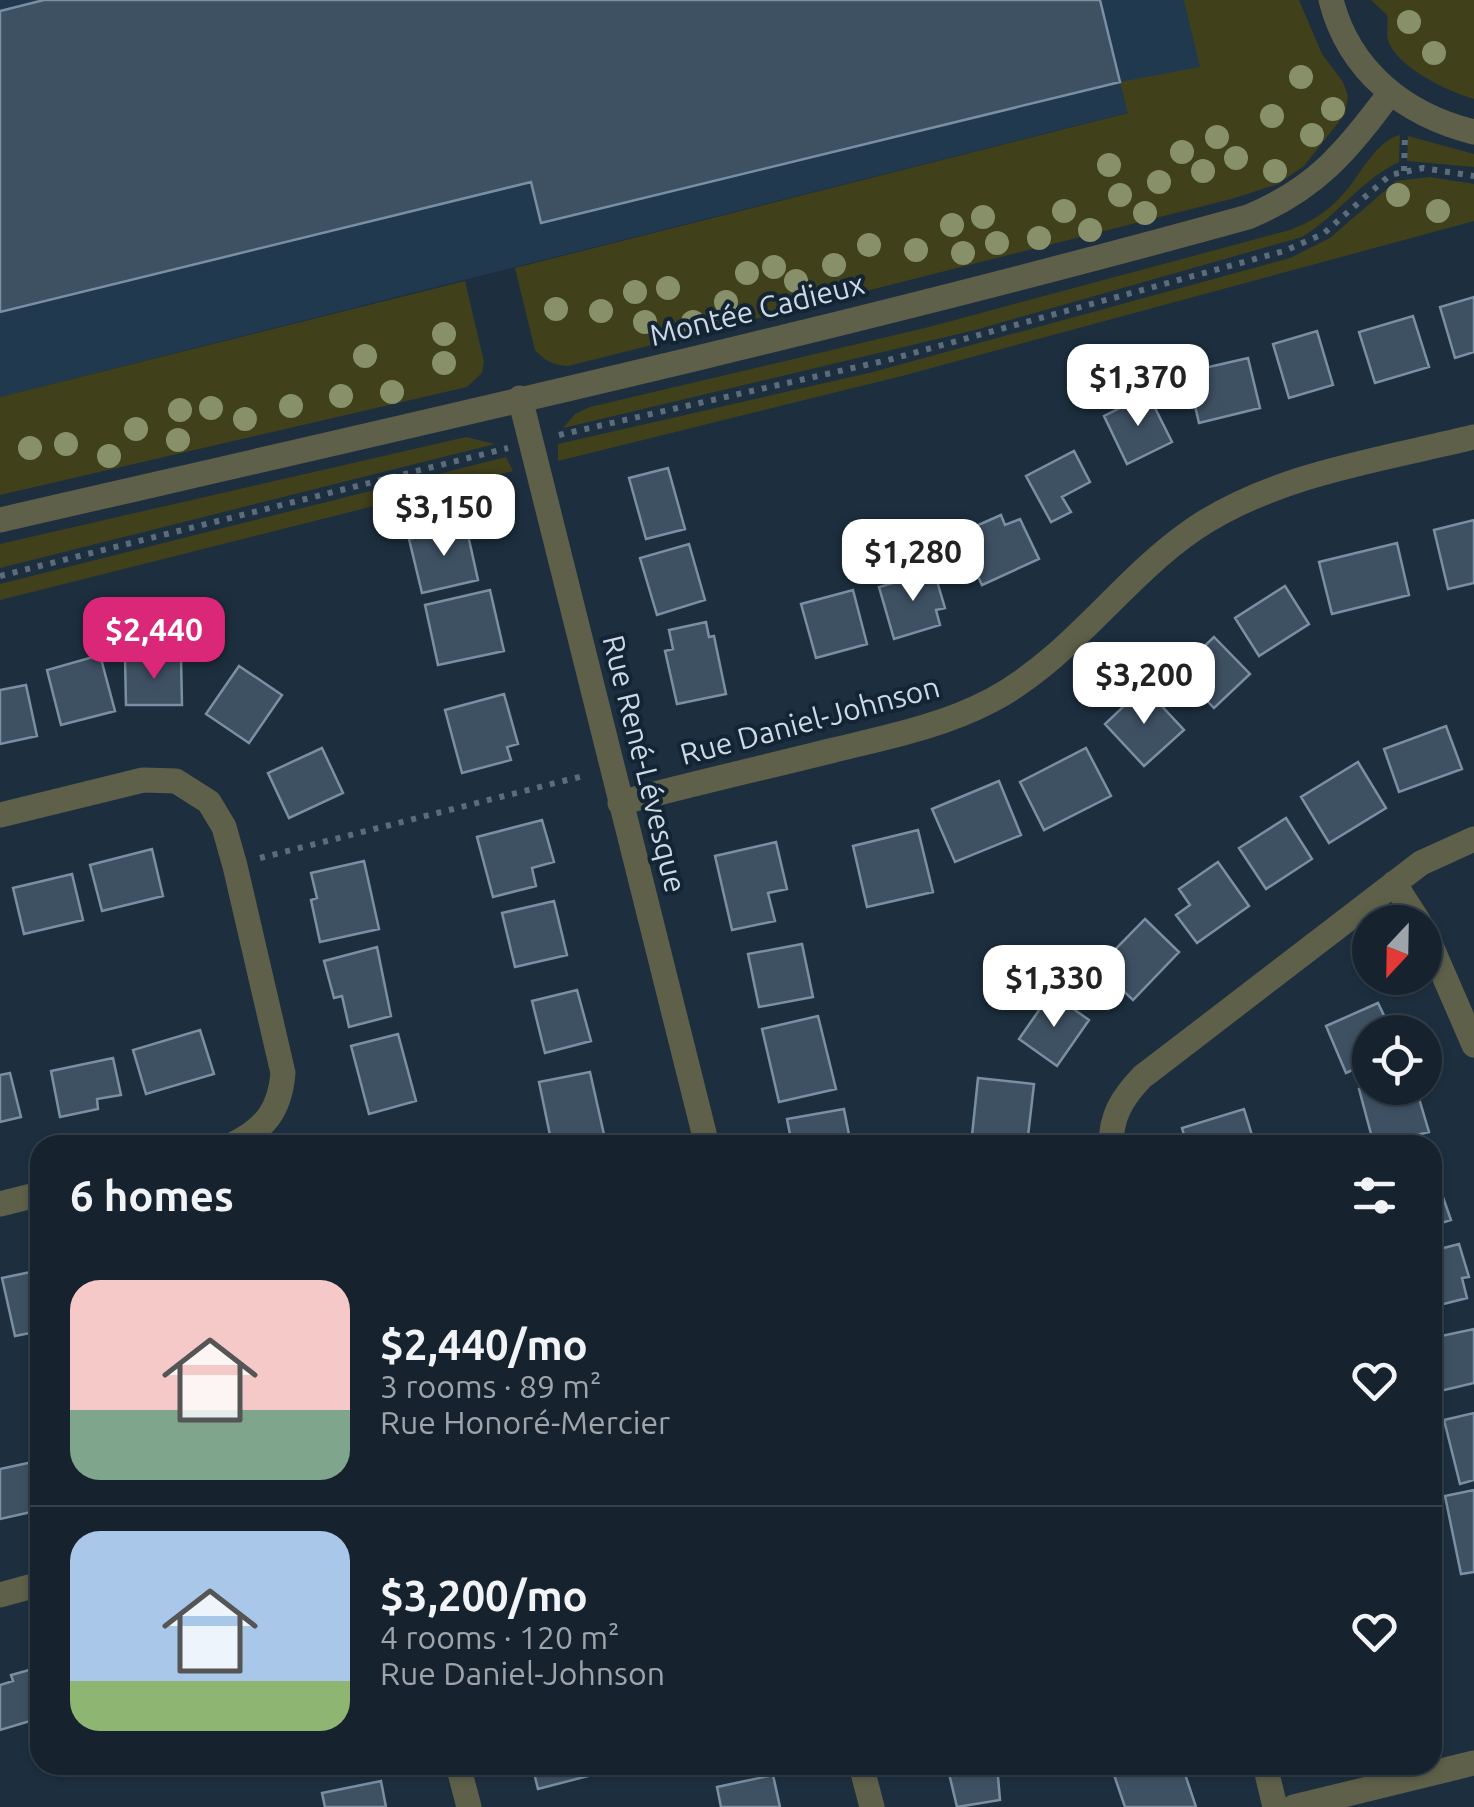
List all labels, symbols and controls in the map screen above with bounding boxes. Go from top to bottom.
street label: Montée Cadieux [646,266,868,352]
pin: $1,370 [1057,344,1219,429]
text: $1,370 [1089,358,1187,394]
pin: $3,150 [363,474,525,559]
text: $3,150 [395,488,493,524]
pin: $1,280 [832,519,994,604]
text: $1,280 [864,533,962,569]
pin: $2,440 [73,597,235,682]
text: $2,440 [105,611,203,647]
street label: Rue René-Lévesque [597,632,693,896]
pin: $3,200 [1063,642,1225,727]
text: $3,200 [1095,656,1193,692]
street label: Rue Daniel-Johnson [676,669,943,771]
north arrow [1352,905,1442,995]
map controls [1352,905,1442,1105]
pin: $1,330 [973,945,1135,1030]
text: $1,330 [1005,959,1103,995]
button: locate [1352,1015,1442,1105]
icon: filters [1347,1168,1402,1223]
text: 6 homes [70,1172,234,1219]
icon: home [150,1320,270,1440]
text: $2,440/mo [380,1321,588,1368]
icon: heart [1347,1353,1402,1408]
text: 3 rooms · 89 m² [380,1368,601,1404]
text: Rue Honoré-Mercier [380,1404,670,1440]
icon: home [150,1571,270,1691]
text: $3,200/mo [380,1572,588,1619]
icon: heart [1347,1604,1402,1659]
text: 4 rooms · 120 m² [380,1619,620,1655]
text: Rue Daniel-Johnson [380,1655,665,1691]

